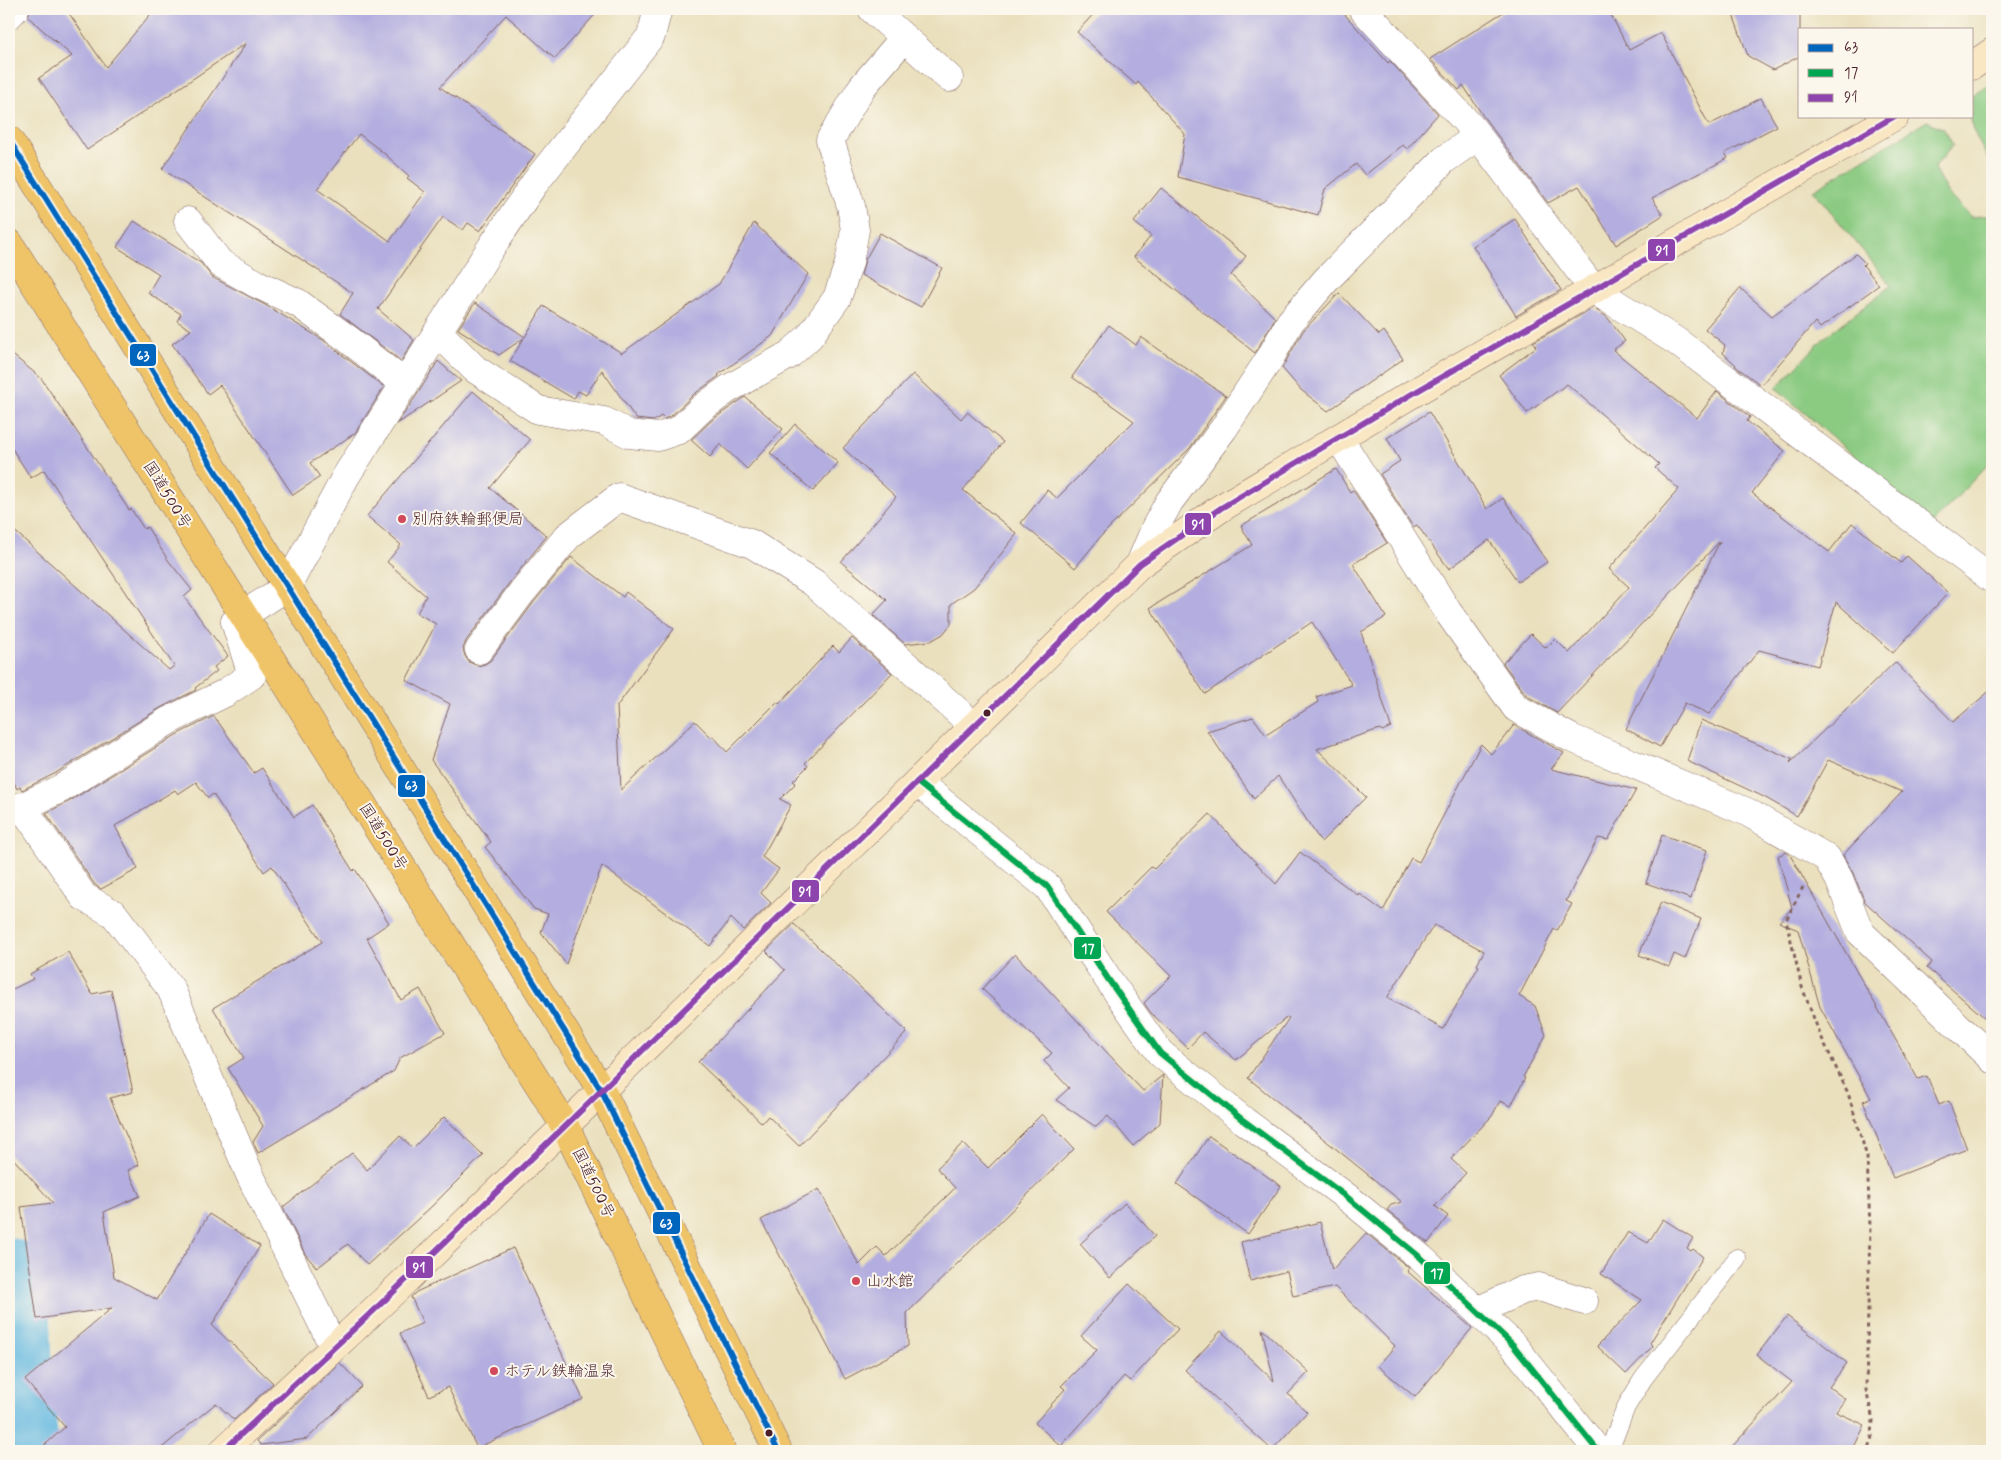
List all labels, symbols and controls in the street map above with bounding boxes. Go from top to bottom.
legend [1798,28,1974,118]
text: 63 [1844,38,1858,58]
text: 17 [1844,64,1859,84]
text: 91 [1844,88,1858,108]
line badge: 91 [1647,238,1676,262]
text: 91 [1656,242,1668,260]
line badge: 63 [129,343,157,367]
text: 63 [136,347,150,365]
street label: 国道500号 [138,457,196,533]
place label: 別府鉄輪郵便局 [412,509,524,530]
line badge: 91 [1184,512,1212,536]
marker: 別府鉄輪郵便局 [396,513,408,525]
text: 91 [1192,516,1204,534]
unlabelled marker [982,708,992,718]
line badge: 63 [397,774,426,798]
text: 63 [404,777,418,795]
street label: 国道500号 [354,799,412,875]
line badge: 91 [791,879,820,903]
text: 91 [799,883,811,901]
line badge: 17 [1073,936,1102,960]
text: 17 [1081,940,1095,958]
street label: 国道500号 [567,1144,619,1222]
line badge: 63 [652,1211,681,1235]
text: 63 [659,1215,673,1233]
line badge: 91 [405,1255,434,1279]
text: 91 [413,1259,425,1277]
line badge: 17 [1423,1261,1451,1285]
text: 17 [1430,1265,1444,1283]
place label: 山水館 [866,1271,914,1292]
marker: 山水館 [850,1275,862,1287]
place label: ホテル鉄輪温泉 [504,1361,615,1382]
marker: ホテル鉄輪温泉 [488,1365,500,1377]
unlabelled marker [764,1428,774,1438]

